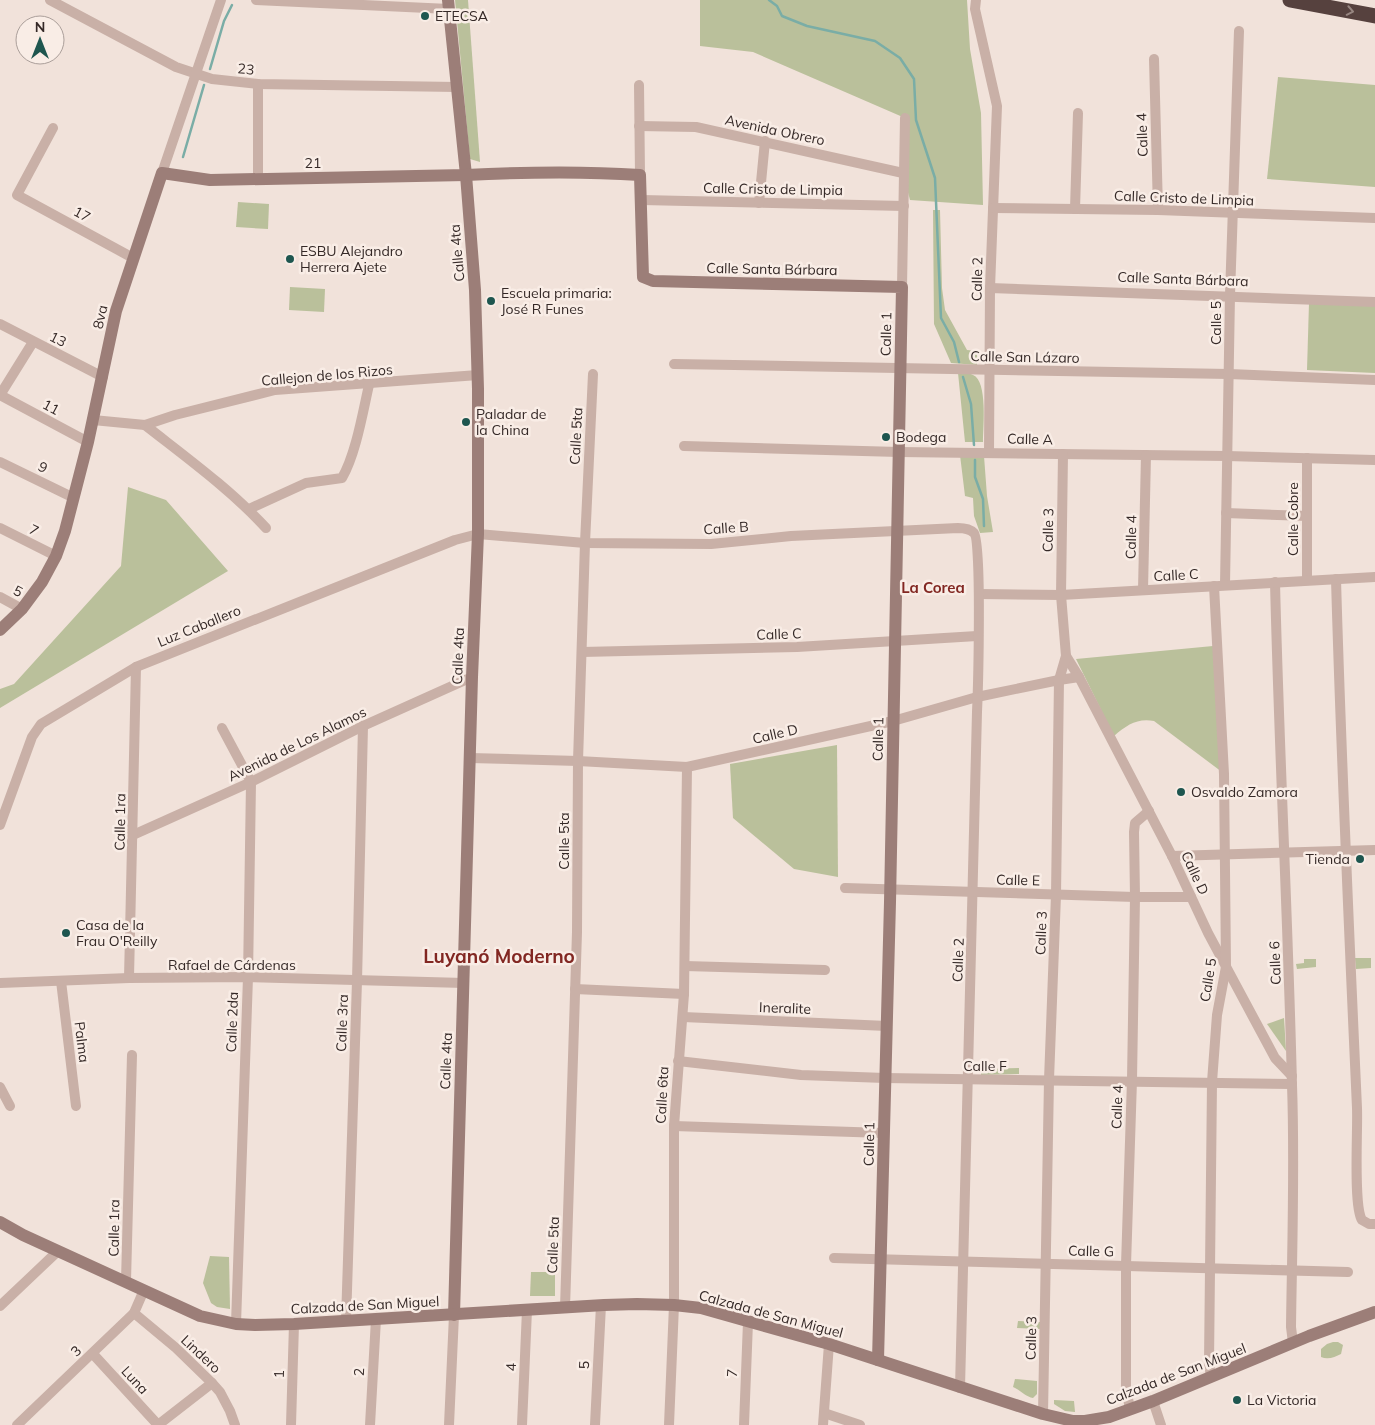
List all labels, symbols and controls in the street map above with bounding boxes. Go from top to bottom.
one-way arrow [1346,5,1354,16]
place label: ETECSA [435,7,489,25]
marker: ETECSA [419,10,431,22]
north arrow [15,15,65,65]
text: N [35,18,45,36]
street label: 23 [237,59,255,79]
street label: Avenida Obrero [723,111,827,149]
street label: Calle 4 [1132,112,1152,157]
street label: 21 [305,154,321,172]
street label: Calle Cristo de Limpia [703,179,843,199]
street label: Calle Cristo de Limpia [1114,187,1254,209]
street label: 17 [70,202,94,226]
street label: Calle 4ta [446,224,468,282]
place label: ESBU Alejandro Herrera Ajete [300,242,403,276]
marker: ESBU Alejandro Herrera Ajete [284,253,296,265]
street label: Calle 2 [968,257,986,301]
street label: Calle Santa Bárbara [706,259,838,279]
street label: Calle Santa Bárbara [1117,268,1249,290]
place label: Escuela primaria: José R Funes [501,284,612,318]
marker: Escuela primaria: José R Funes [485,295,497,307]
street label: Calle 5 [1207,301,1225,345]
street label: 8va [89,303,111,331]
street label: Calle 1 [877,312,895,356]
street label: 13 [46,327,70,351]
street label: Calle San Lázaro [970,347,1080,367]
street label: Callejon de los Rizos [261,360,394,390]
street label: 11 [39,395,63,419]
place label: Paladar de la China [476,405,546,439]
street label: Calle 5ta [566,407,586,465]
marker: Paladar de la China [460,416,472,428]
place label: Bodega [896,428,946,446]
street label: Calle A [1007,430,1054,448]
marker: Bodega [880,431,892,443]
street label: 9 [35,457,51,477]
street label: Calle Cobre [1284,482,1302,556]
street label: Calle 3 [1039,508,1057,552]
street label: Calle 4 [1122,514,1140,559]
street label: Calle B [703,517,749,539]
street label: 7 [26,520,42,540]
street label: Calle C [1153,565,1199,585]
district label: La Corea [901,578,965,597]
street label: 5 [10,581,26,601]
street label: Luz Caballero [155,601,243,651]
street label: Calle C [756,624,802,644]
street label: Calle 4ta [448,627,468,685]
street label: Avenida de Los Alamos [225,703,369,785]
street label: Calle 1 [869,717,887,761]
street label: Calle D [750,720,800,748]
place label: Osvaldo Zamora [1191,783,1298,801]
marker: Osvaldo Zamora [1175,786,1187,798]
street label: Calle 1ra [110,793,130,851]
street label: Calle 5ta [555,812,573,870]
street label: Calle D [1177,848,1213,898]
place label: Tienda [1306,850,1350,868]
marker: Tienda [1354,853,1366,865]
street label: Calle E [996,871,1040,889]
street label: Calle 3 [1031,911,1051,955]
place label: Casa de la Frau O'Reilly [76,916,158,950]
marker: Casa de la Frau O'Reilly [60,927,72,939]
street label: Calle 2 [948,938,968,982]
street label: Calle 6 [1265,941,1285,985]
district label: Luyanó Moderno [423,944,575,968]
street label: Rafael de Cárdenas [168,956,296,974]
street label: Calle 5 [1196,957,1220,1003]
street label: Calle 2da [222,991,242,1053]
street label: Calle 3ra [332,994,352,1052]
street label: Ineralite [759,998,811,1018]
street label: Palma [71,1020,93,1064]
street label: Calle 4ta [436,1032,456,1090]
street label: Calle F [963,1057,1007,1075]
street label: Calle 6ta [652,1066,672,1124]
street label: Calle 4 [1107,1084,1127,1129]
street label: Calle 1 [860,1122,878,1166]
street label: Calle 1ra [104,1199,124,1257]
street label: Calle 5ta [543,1216,563,1274]
street label: Calle G [1068,1242,1114,1260]
street label: Calzada de San Miguel [697,1286,845,1342]
street label: Calzada de San Miguel [290,1292,440,1318]
street label: Calle 3 [1022,1316,1040,1360]
street label: Lindero [177,1331,225,1377]
street label: Calzada de San Miguel [1103,1339,1249,1409]
street label: 3 [67,1342,85,1360]
street label: 5 [575,1360,593,1370]
street label: Luna [117,1362,153,1398]
street label: 4 [502,1362,520,1372]
street label: 2 [350,1367,368,1377]
street label: 7 [723,1368,741,1378]
street label: 1 [270,1369,288,1379]
place label: La Victoria [1247,1391,1316,1409]
marker: La Victoria [1231,1394,1243,1406]

